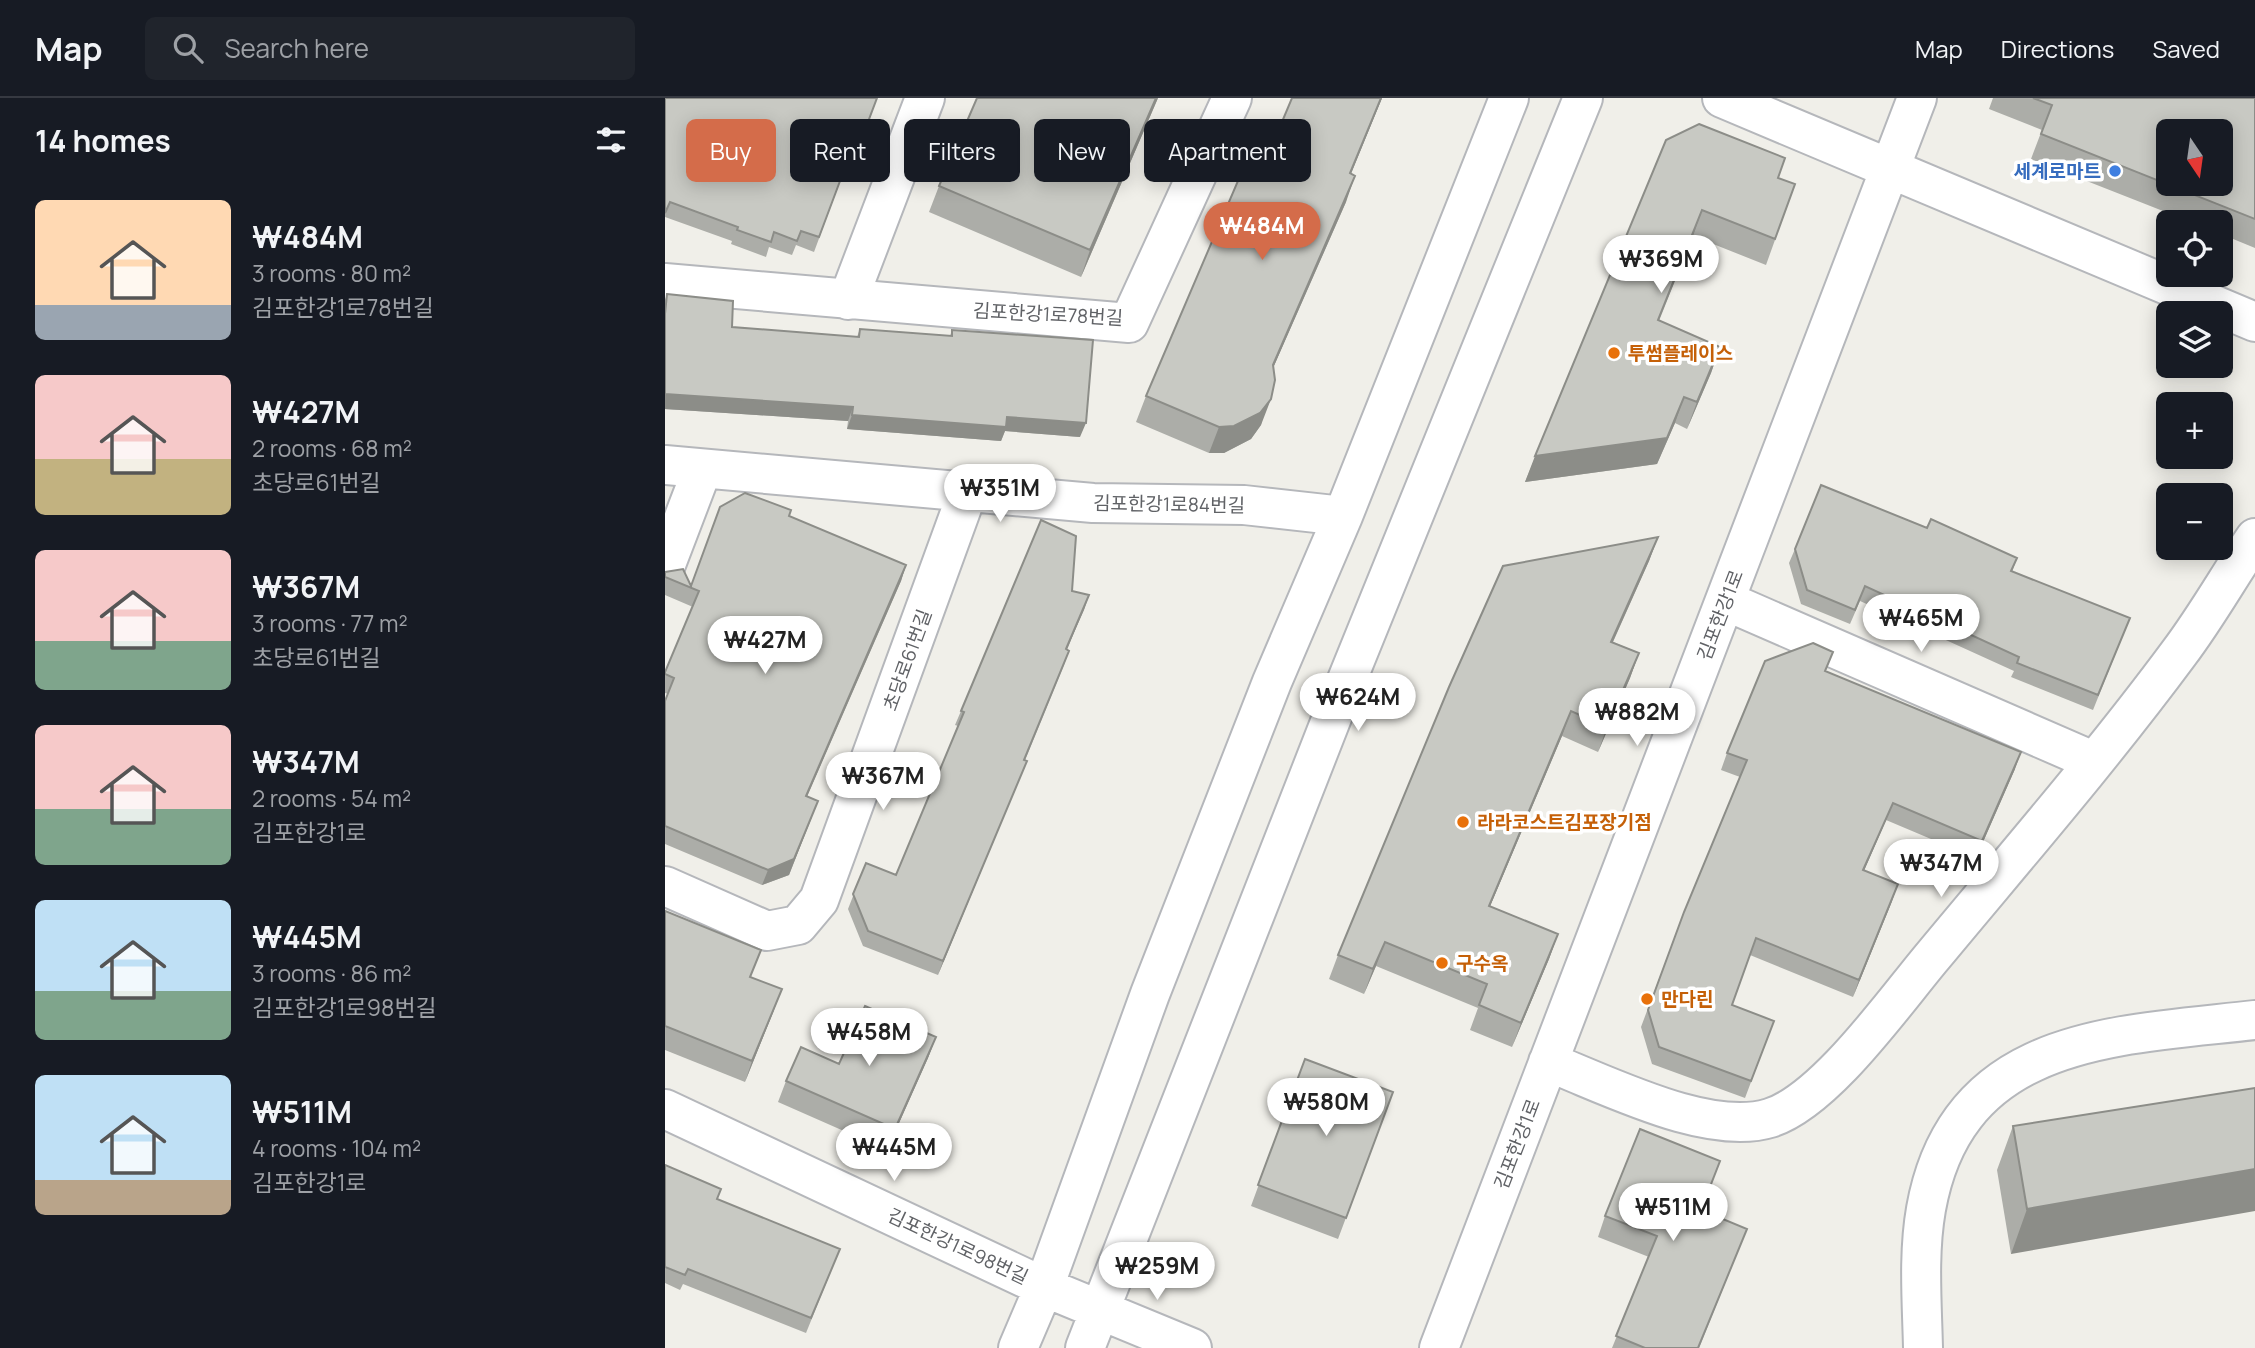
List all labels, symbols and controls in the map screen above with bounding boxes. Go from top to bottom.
search box [145,17,635,80]
text: Map [35,26,103,71]
icon: search [169,29,207,67]
text: Search here [225,30,369,66]
text: Map [1915,32,1963,65]
text: Directions [2001,32,2114,65]
text: Saved [2152,32,2220,65]
chip: Buy [686,119,776,182]
chip: Rent [790,119,890,182]
chip: Filters [904,119,1020,182]
chip: New [1034,119,1130,182]
chip: Apartment [1144,119,1311,182]
north arrow [2156,119,2233,196]
map controls [2156,119,2233,560]
text: 14 homes [35,120,171,161]
icon: filters [592,121,630,159]
place label: 세계로마트 [2014,158,2101,184]
marker: 세계로마트 [2107,163,2123,179]
pin: ₩484M [1213,202,1311,262]
text: ₩484M [1219,209,1305,241]
button: locate [2156,210,2233,287]
text: ₩484M [252,216,363,257]
icon: home [91,228,175,312]
pin: ₩369M [1612,236,1710,295]
text: ₩369M [1619,242,1703,274]
text: 3 rooms · 80 m² [252,257,411,289]
text: 김포한강1로78번길 [252,291,434,323]
street label: 김포한강1로78번길 [972,297,1124,331]
button: layers [2156,301,2233,378]
place label: 투썸플레이스 [1628,340,1733,366]
marker: 투썸플레이스 [1606,345,1622,361]
text: ₩427M [252,391,360,432]
button: + [2156,392,2233,469]
icon: home [91,403,175,487]
text: 2 rooms · 68 m² [252,432,412,464]
pin: ₩351M [951,464,1049,524]
text: 초당로61번길 [252,466,381,498]
text: ₩351M [960,471,1040,503]
button: − [2156,483,2233,560]
street label: 김포한강1로84번길 [1093,490,1245,518]
text: ₩367M [252,566,360,607]
street label: 김포한강1로 [1691,566,1749,664]
icon: home [91,578,175,662]
pin: ₩465M [1872,594,1970,654]
text: ₩465M [1879,601,1963,633]
street label: 초당로61번길 [877,606,937,714]
text: 3 rooms · 77 m² [252,607,408,639]
pin: ₩427M [716,616,814,676]
text: ₩427M [724,623,806,655]
text: 초당로61번길 [252,641,381,673]
pin: ₩624M [1309,674,1407,733]
text: ₩624M [1316,680,1400,712]
pin: ₩882M [1588,688,1686,748]
text: ₩882M [1595,695,1679,727]
text: ₩347M [252,741,360,782]
pin: ₩367M [834,752,932,812]
icon: home [91,753,175,837]
text: ₩367M [842,759,924,791]
text: 2 rooms · 54 m² [252,782,411,814]
place label: 라라코스트김포장기점 [1477,809,1652,835]
marker: 라라코스트김포장기점 [1455,814,1471,830]
text: 김포한강1로 [252,816,367,848]
pin: ₩347M [1892,840,1990,899]
text: ₩347M [1900,846,1982,878]
text: ₩445M [252,916,362,957]
icon: home [91,928,175,1012]
place label: 구수옥 [1456,950,1508,976]
marker: 구수옥 [1434,955,1450,971]
text: 3 rooms · 86 m² [252,957,412,989]
place label: 만다린 [1661,986,1713,1012]
text: 김포한강1로98번길 [252,991,437,1023]
marker: 만다린 [1639,991,1655,1007]
pin: ₩458M [820,1009,918,1068]
text: ₩458M [827,1015,911,1047]
pin: ₩580M [1277,1079,1375,1138]
text: ₩580M [1283,1085,1369,1117]
text: ₩511M [252,1091,352,1132]
street label: 김포한강1로 [1488,1095,1546,1193]
icon: home [91,1103,175,1187]
pin: ₩445M [845,1124,943,1183]
text: ₩445M [852,1130,936,1162]
text: 4 rooms · 104 m² [252,1132,421,1164]
text: 김포한강1로 [252,1166,367,1198]
pin: ₩511M [1624,1184,1722,1243]
text: ₩511M [1635,1190,1711,1222]
street label: 김포한강1로98번길 [883,1202,1033,1290]
pin: ₩259M [1108,1242,1206,1302]
text: ₩259M [1115,1249,1199,1281]

